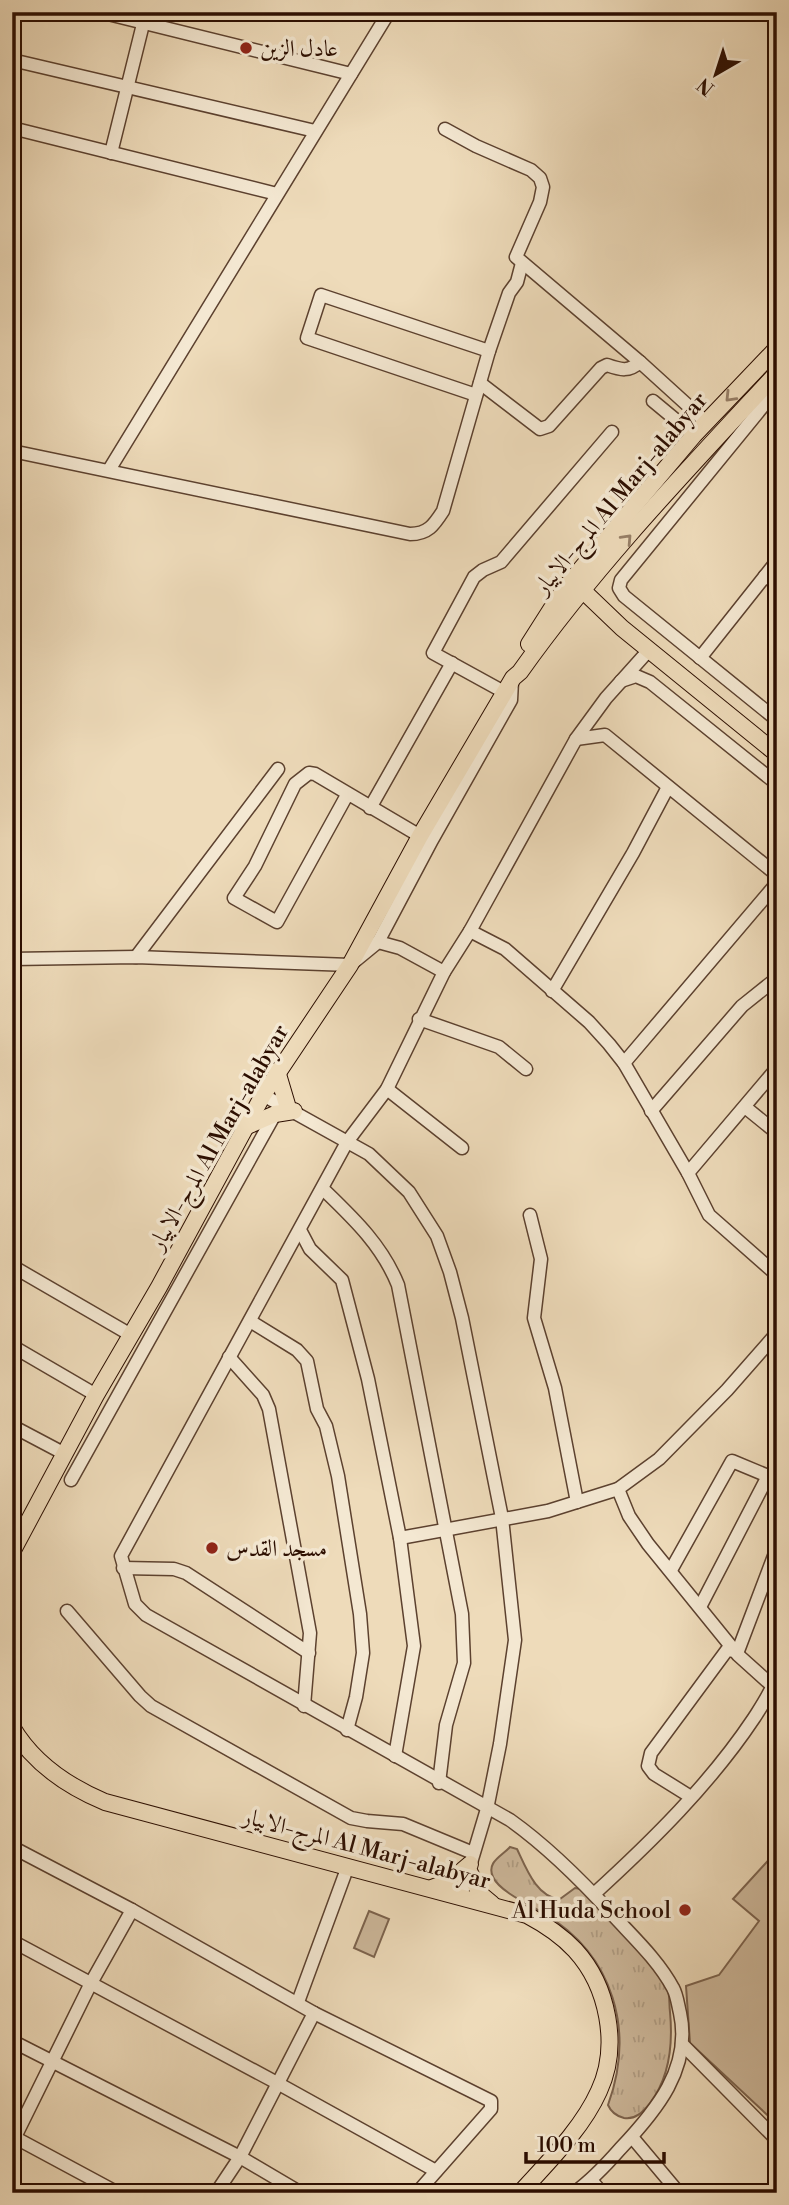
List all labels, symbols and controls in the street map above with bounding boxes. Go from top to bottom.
place label: عادل الزين [260,35,338,63]
north arrow [680,38,750,108]
marker: عادل الزين [238,40,254,56]
text: N [693,72,719,100]
street label: المرج-الابيار Al Marj-alabyar [527,387,718,606]
one-way arrow [725,389,738,402]
one-way arrow [619,534,632,547]
street label: المرج-الابيار Al Marj-alabyar [142,1020,300,1260]
place label: مسجد القدس [226,1535,327,1563]
marker: مسجد القدس [204,1540,220,1556]
street label: المرج-الابيار Al Marj-alabyar [236,1802,494,1901]
place label: Al Huda School [511,1897,671,1925]
marker: Al Huda School [677,1902,693,1918]
scale bar [526,2121,665,2165]
text: 100 m [537,2133,596,2159]

